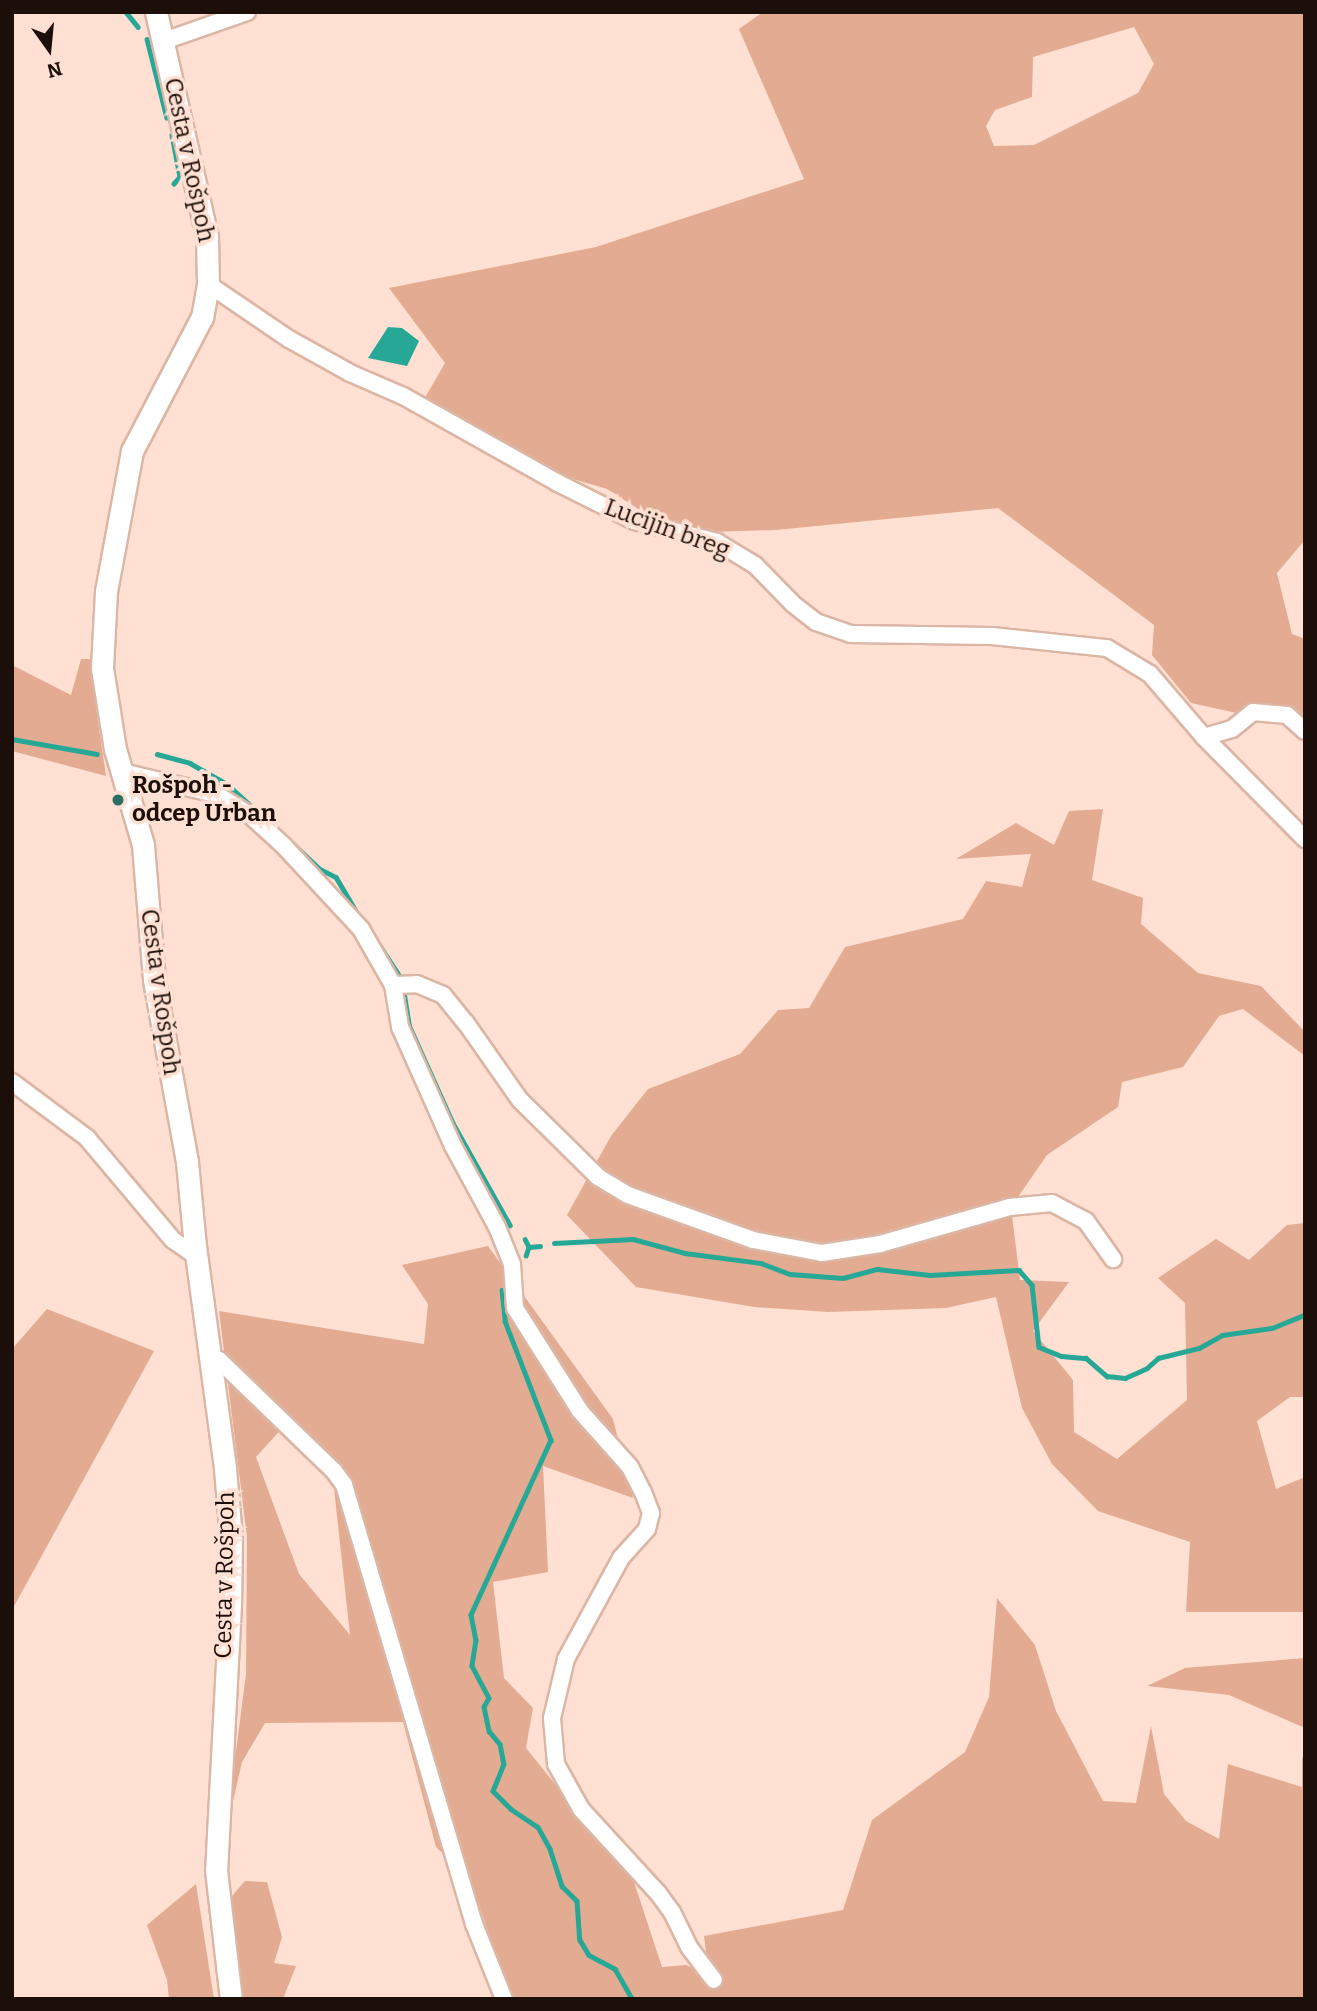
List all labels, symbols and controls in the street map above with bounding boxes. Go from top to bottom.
north arrow [14,14,84,84]
text: N [45,57,65,83]
street label: Cesta v Rošpoh [158,75,220,245]
street label: Lucijin breg [600,493,734,565]
place label: Rošpoh - odcep Urban [132,772,276,828]
marker: Rošpoh - odcep Urban [110,792,126,808]
street label: Cesta v Rošpoh [134,907,186,1077]
street label: Cesta v Rošpoh [209,1491,241,1659]

